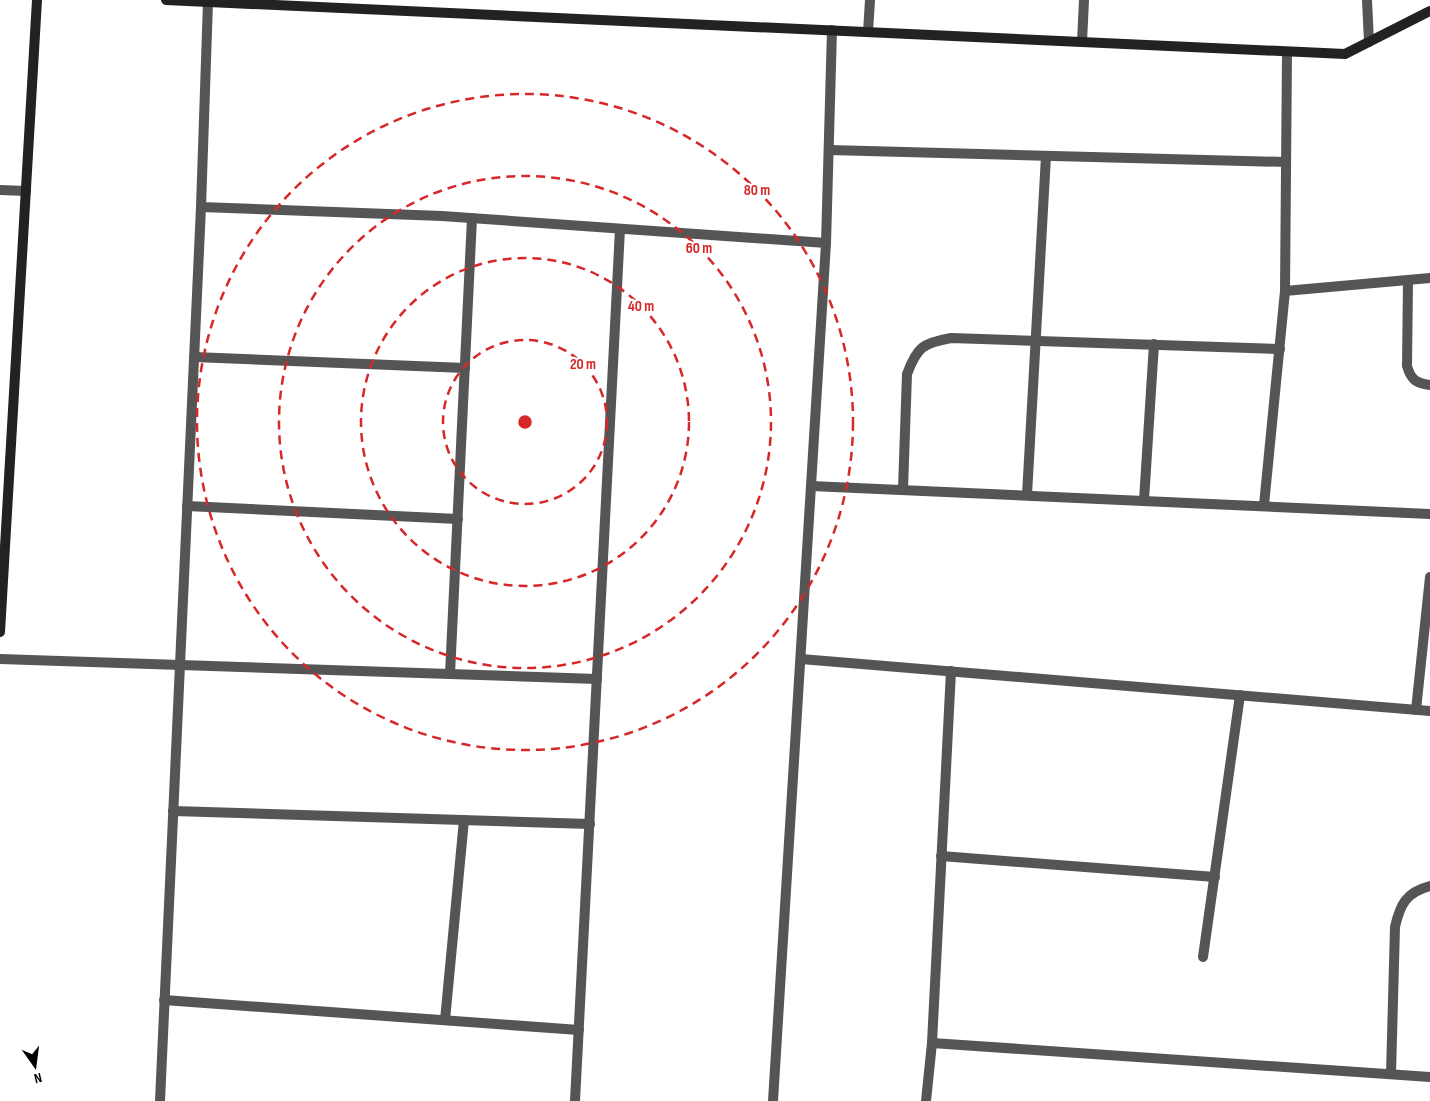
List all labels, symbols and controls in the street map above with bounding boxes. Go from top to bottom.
text: 80 m [744,181,770,200]
text: 60 m [686,239,712,258]
text: 40 m [628,297,654,316]
text: 20 m [570,355,596,374]
centre of rings [516,413,534,431]
north arrow [10,1041,60,1091]
text: N [32,1069,44,1087]

